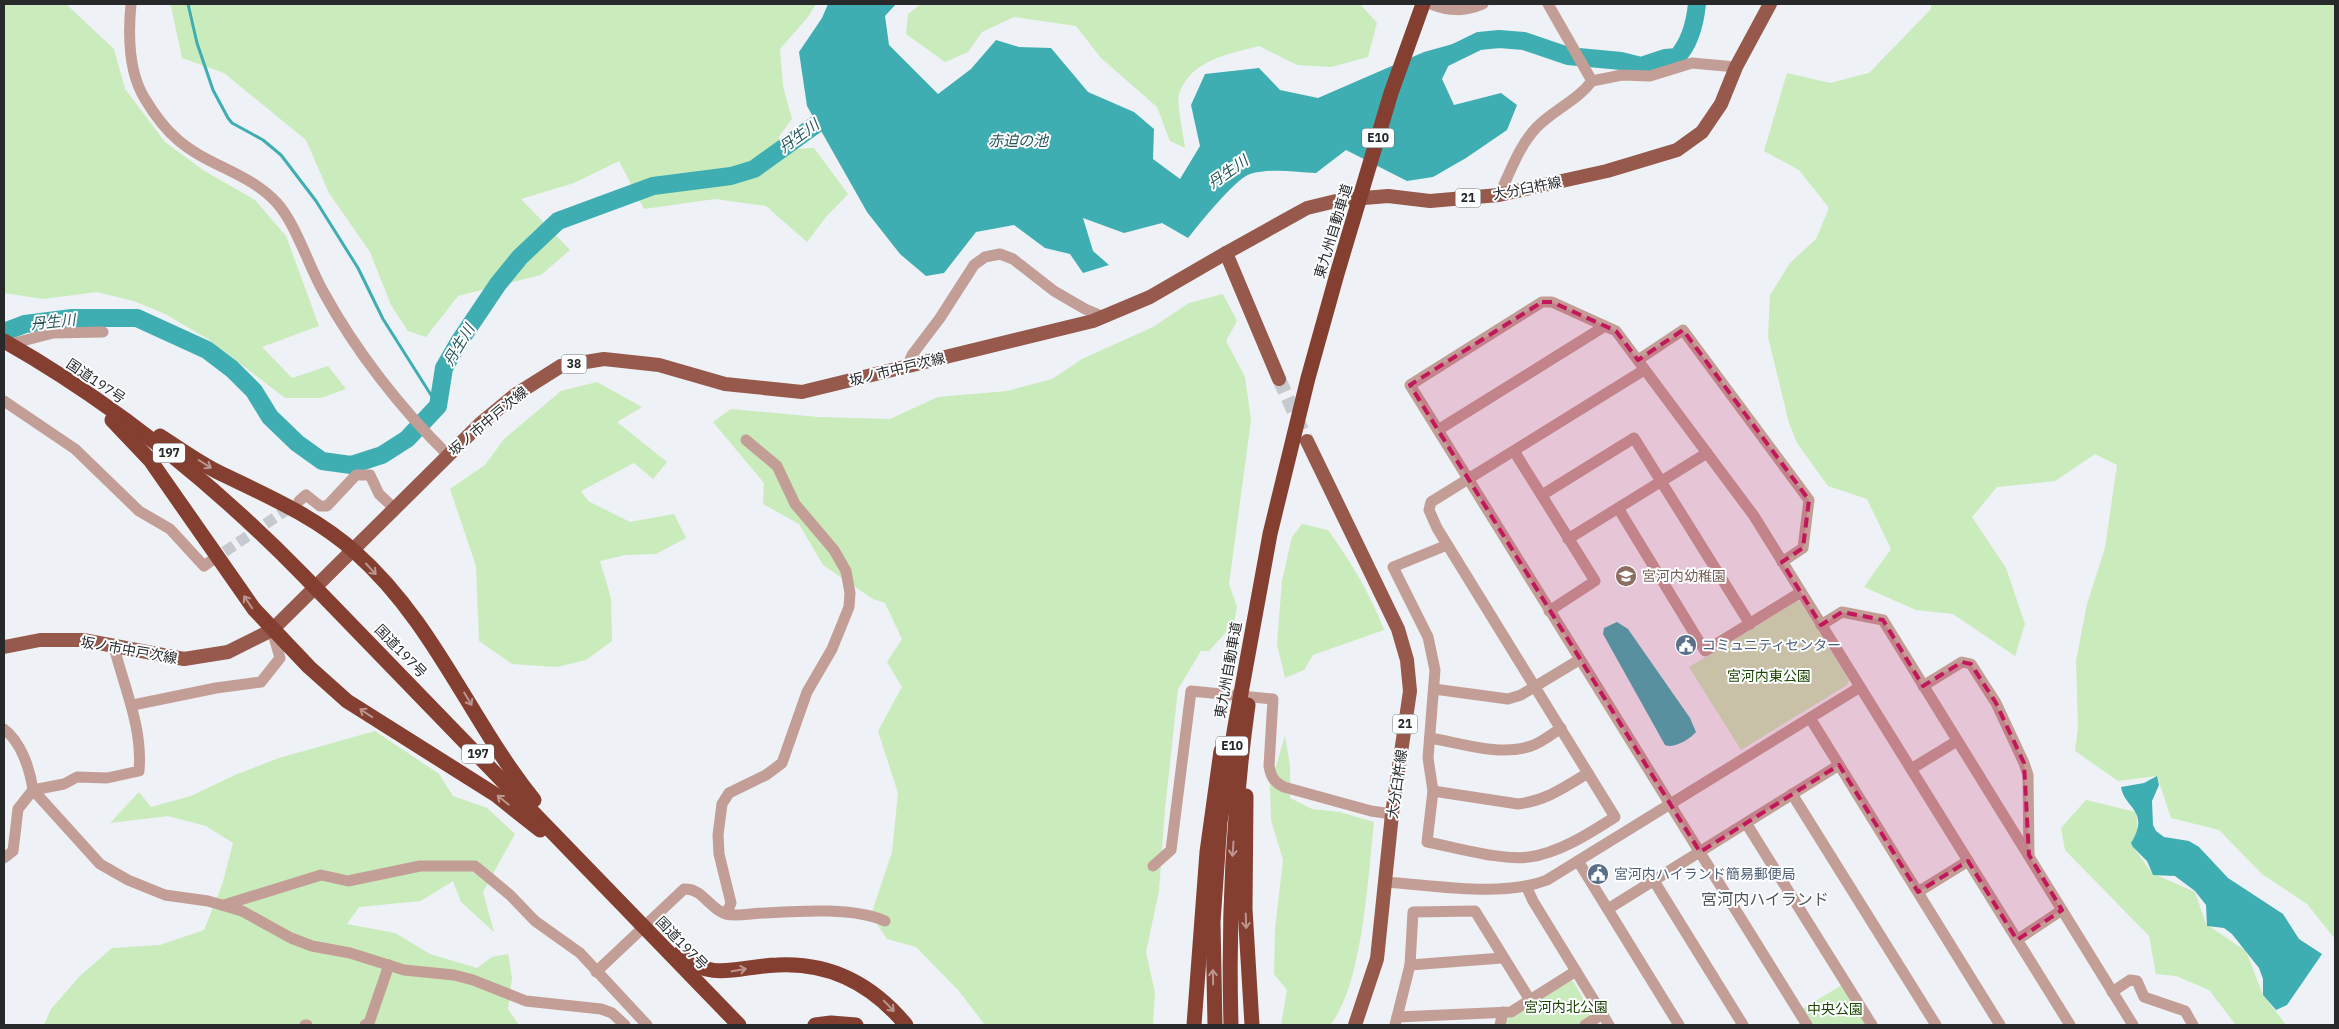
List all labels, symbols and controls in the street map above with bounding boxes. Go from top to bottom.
water label: 丹生川 [775,114,824,157]
road number: E10 [1362,128,1394,148]
water label: 赤迫の池 [988,131,1050,150]
water label: 丹生川 [1204,150,1253,192]
street label: 大分臼杵線 [1491,172,1563,204]
street label: 東九州自動車道 [1310,182,1356,280]
road number: 21 [1456,188,1480,208]
water label: 丹生川 [30,309,78,333]
water label: 丹生川 [439,319,479,369]
street label: 坂ノ市中戸次線 [847,348,947,390]
road number: 38 [562,354,586,374]
street label: 国道197号 [63,355,129,407]
street label: 坂ノ市中戸次線 [445,383,531,459]
road number: 197 [153,443,185,462]
one-way arrow [198,459,212,469]
one-way arrow [365,562,377,575]
school or university icon: 宮河内幼稚園 [1614,564,1638,588]
place label: 宮河内幼稚園 [1642,567,1726,585]
one-way arrow [243,595,253,609]
street label: 東九州自動車道 [1211,620,1245,720]
street label: 国道197号 [371,621,431,681]
street label: 坂ノ市中戸次線 [79,633,179,667]
public building icon: コミュニティセンター [1674,633,1698,657]
place label: コミュニティセンター [1702,636,1841,654]
park label: 宮河内東公園 [1727,667,1811,685]
one-way arrow [463,691,473,705]
one-way arrow [359,708,373,718]
road number: 21 [1392,714,1418,734]
road number: E10 [1216,736,1248,756]
road number: 197 [462,744,494,764]
street label: 大分臼杵線 [1383,748,1411,820]
one-way arrow [497,795,510,806]
one-way arrow [1228,841,1237,857]
public building icon: 宮河内ハイランド簡易郵便局 [1586,862,1610,886]
place label: 宮河内ハイランド簡易郵便局 [1614,865,1796,883]
district label: 宮河内ハイランド [1701,889,1829,909]
one-way arrow [1241,912,1251,929]
street label: 国道197号 [652,913,712,973]
one-way arrow [730,964,746,974]
one-way arrow [1209,969,1218,985]
park label: 宮河内北公園 [1524,998,1608,1016]
one-way arrow [883,1000,895,1013]
park label: 中央公園 [1807,1000,1863,1018]

